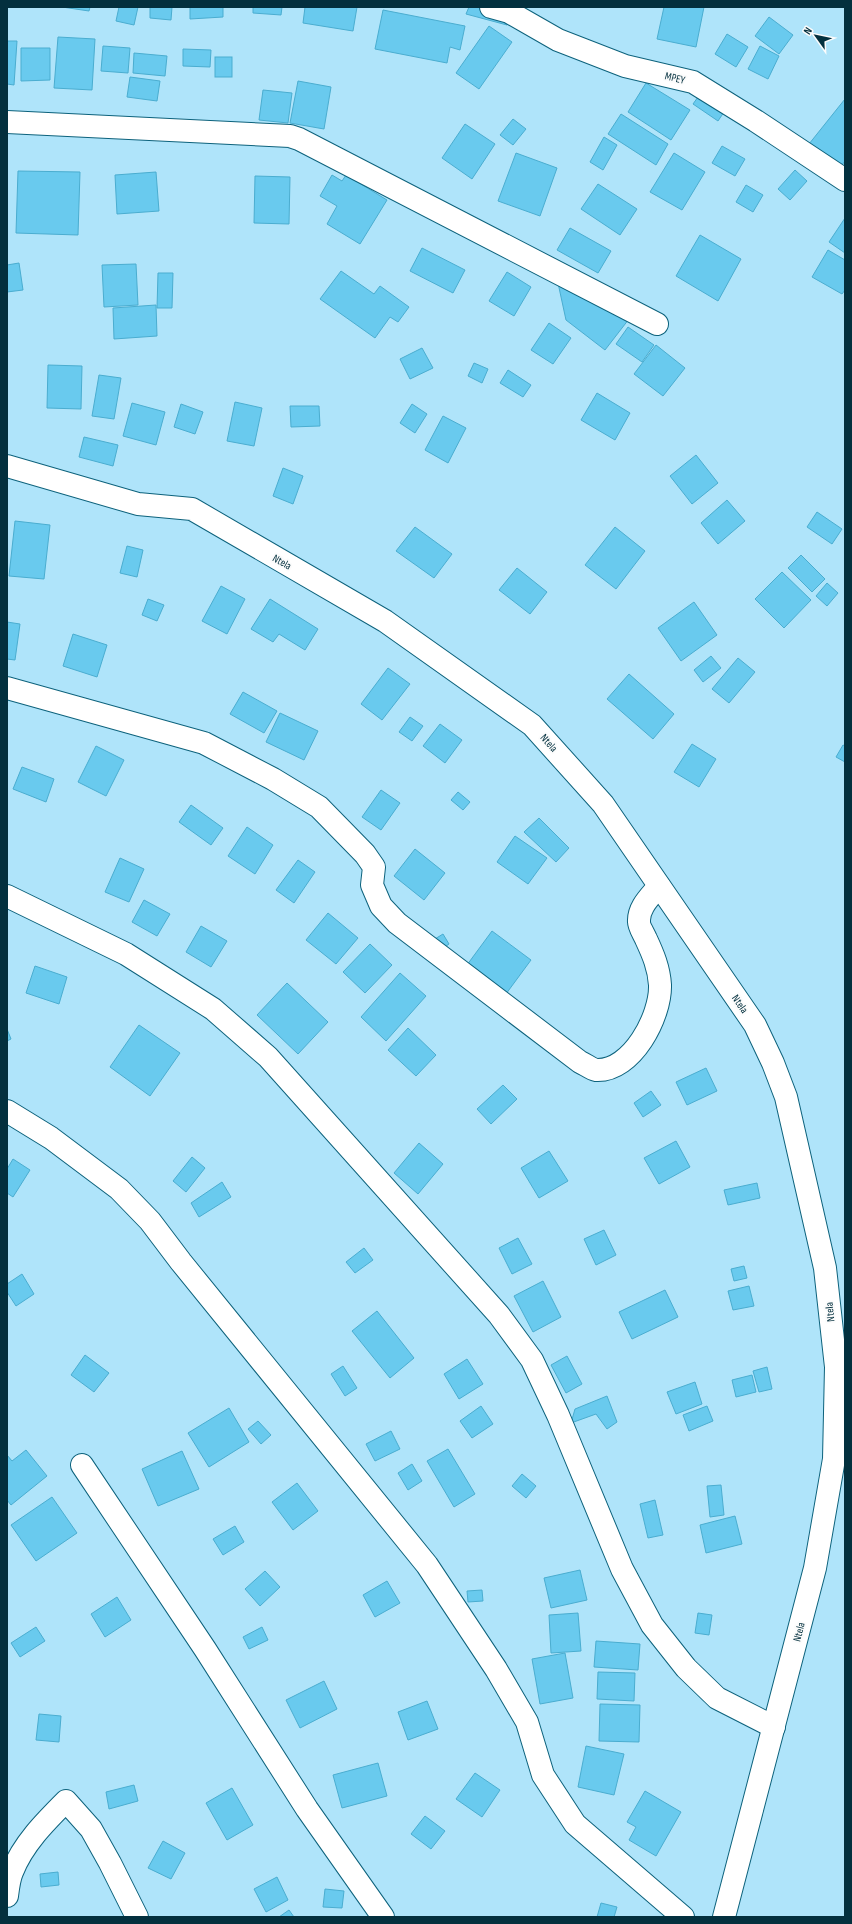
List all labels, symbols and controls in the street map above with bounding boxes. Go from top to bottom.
north arrow [796,16,836,56]
text: N [801,25,815,37]
street label: MPEY [664,69,687,87]
street label: Ntela [270,551,294,573]
street label: Ntela [538,731,560,755]
street label: Ntela [729,992,751,1016]
street label: Ntela [823,1302,837,1322]
street label: Ntela [790,1621,808,1643]

